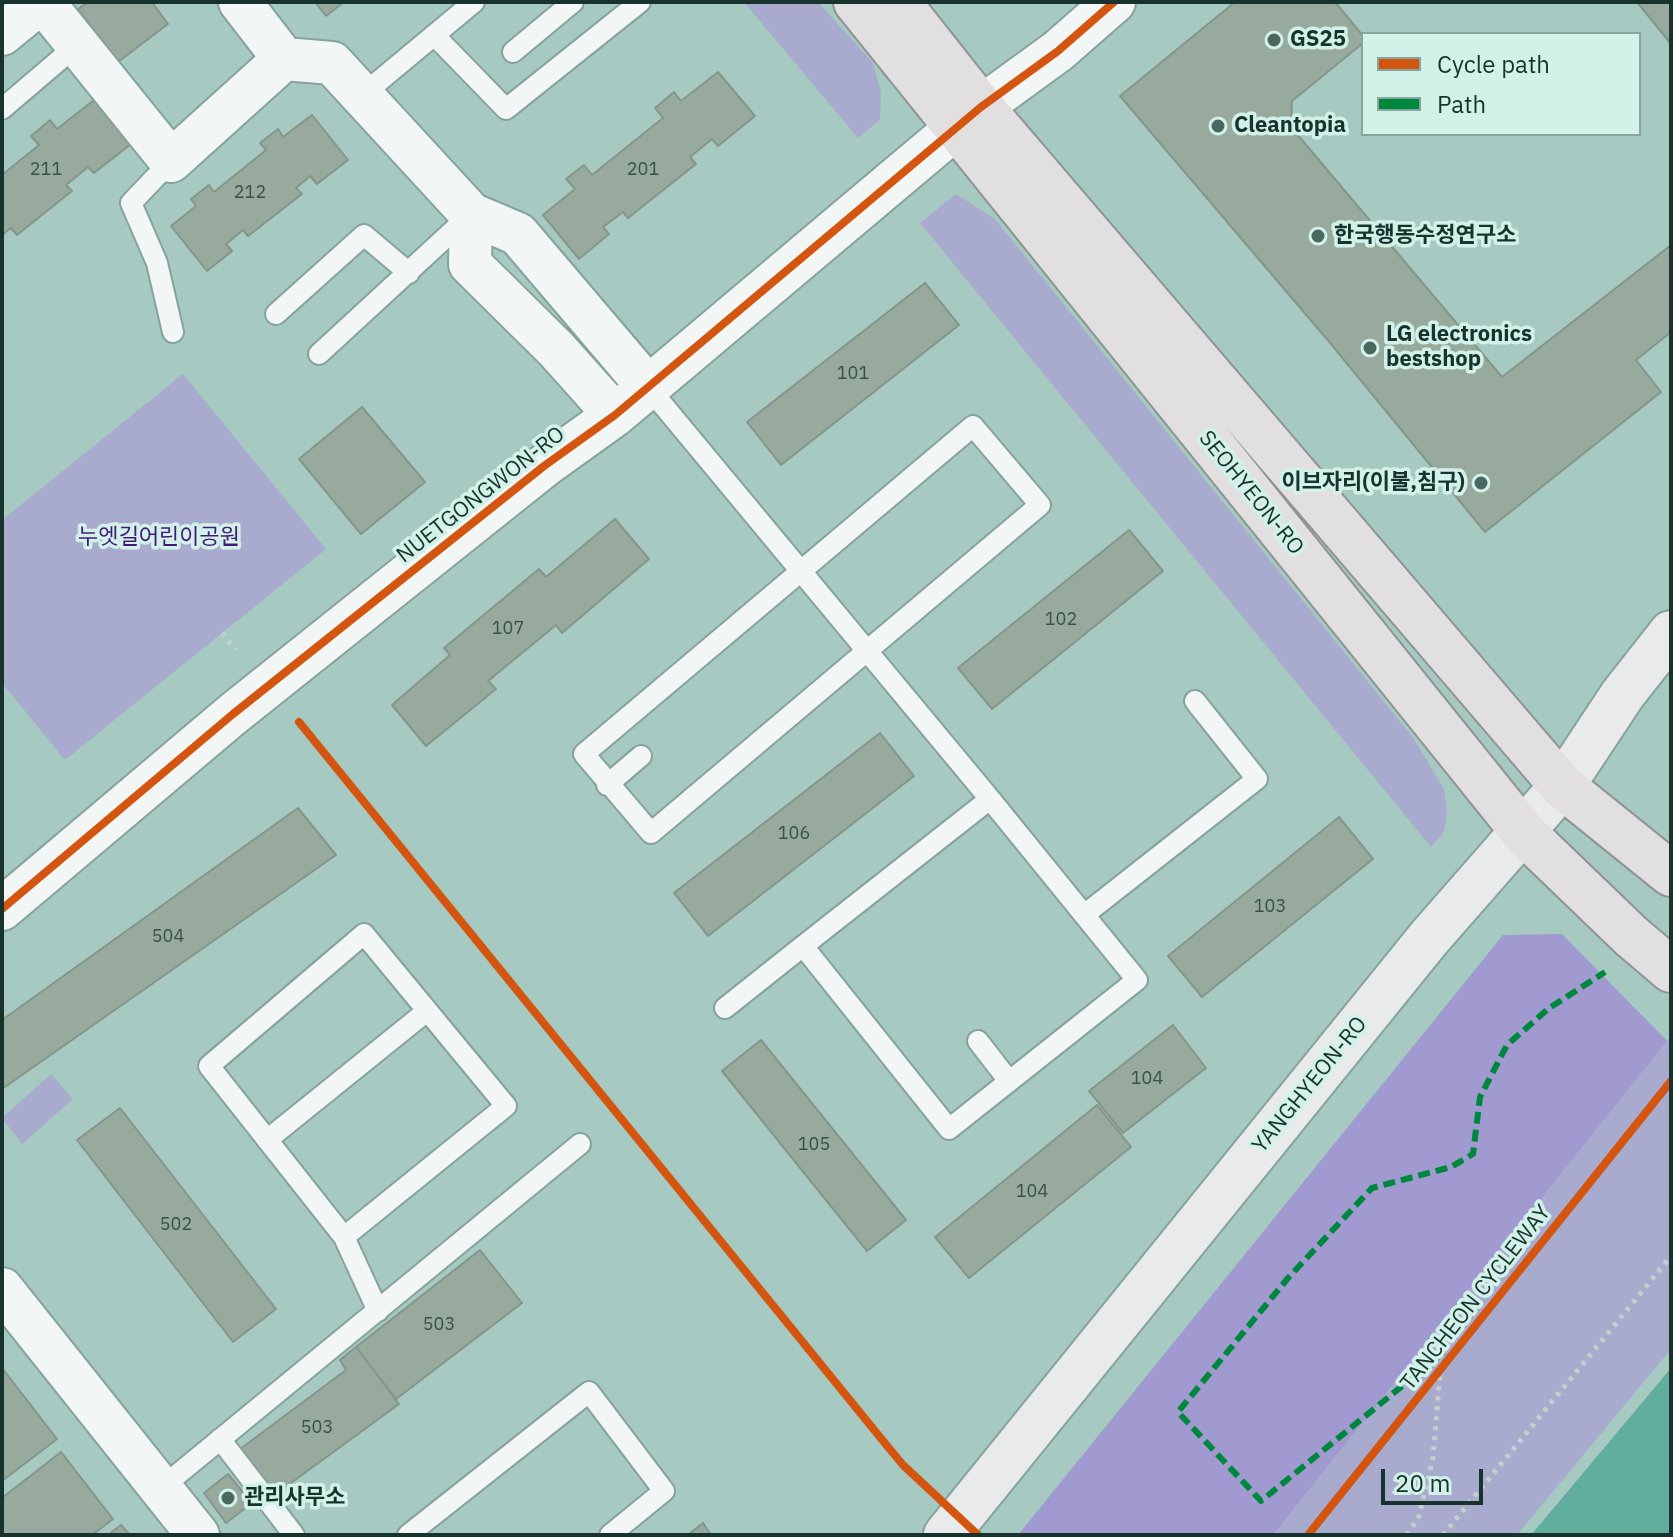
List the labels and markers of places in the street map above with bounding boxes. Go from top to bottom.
place label: GS25 [1290,27,1346,53]
marker: GS25 [1265,31,1283,49]
place label: Cleantopia [1234,113,1346,139]
marker: Cleantopia [1209,117,1227,135]
place label: 한국행동수정연구소 [1334,223,1516,249]
marker: 한국행동수정연구소 [1309,227,1327,245]
place label: LG electronics bestshop [1386,322,1532,374]
marker: LG electronics bestshop [1361,339,1379,357]
place label: 이브자리(이불,침구) [1281,470,1465,496]
marker: 이브자리(이불,침구) [1472,474,1490,492]
place label: 관리사무소 [244,1485,345,1511]
marker: 관리사무소 [219,1489,237,1507]

